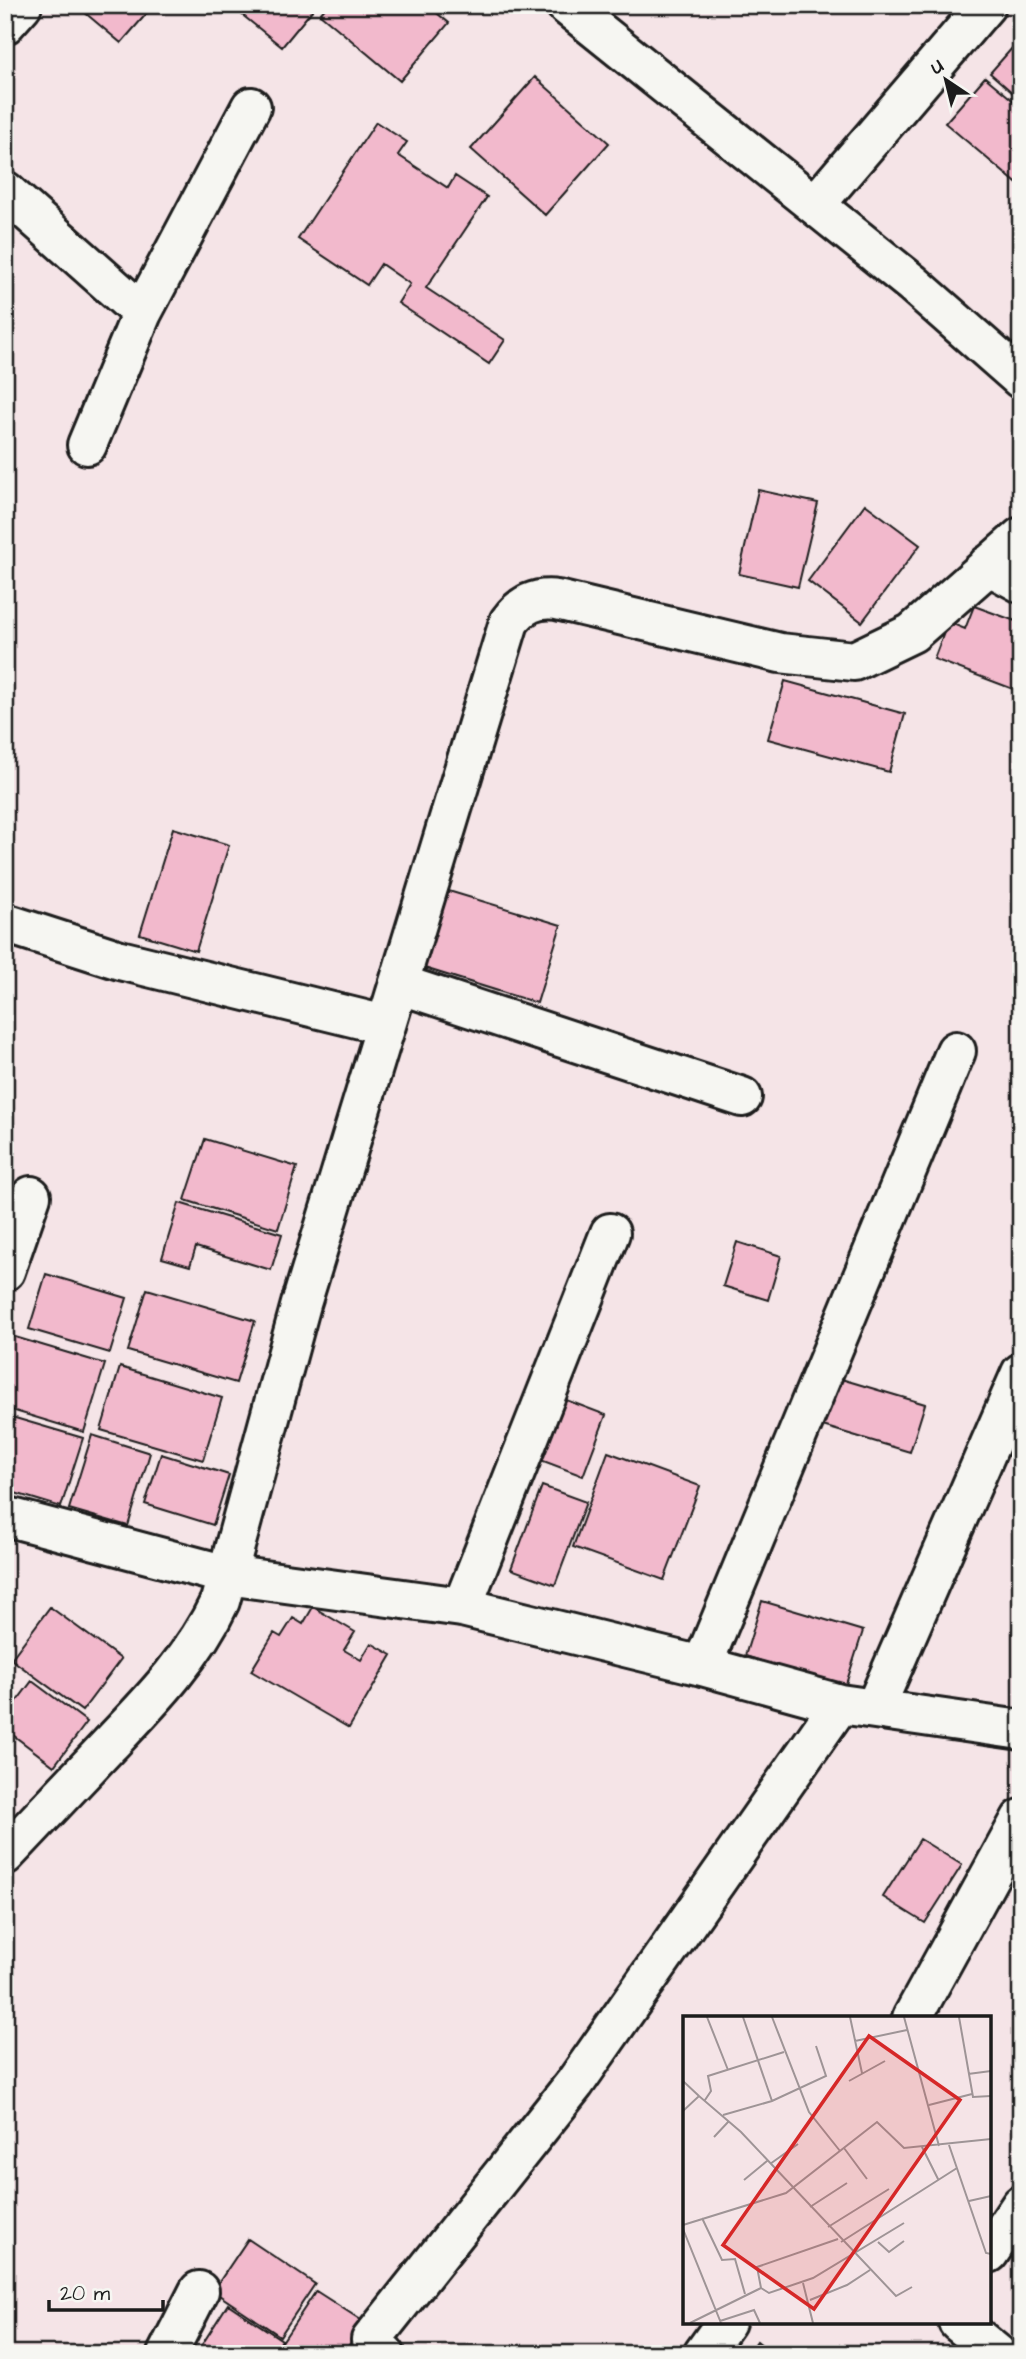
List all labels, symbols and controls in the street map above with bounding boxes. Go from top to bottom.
north arrow [911,46,981,116]
text: U [925,53,949,81]
inset map [683,2016,991,2324]
scale bar [49,2268,163,2312]
text: 20 m [60,2279,111,2308]

